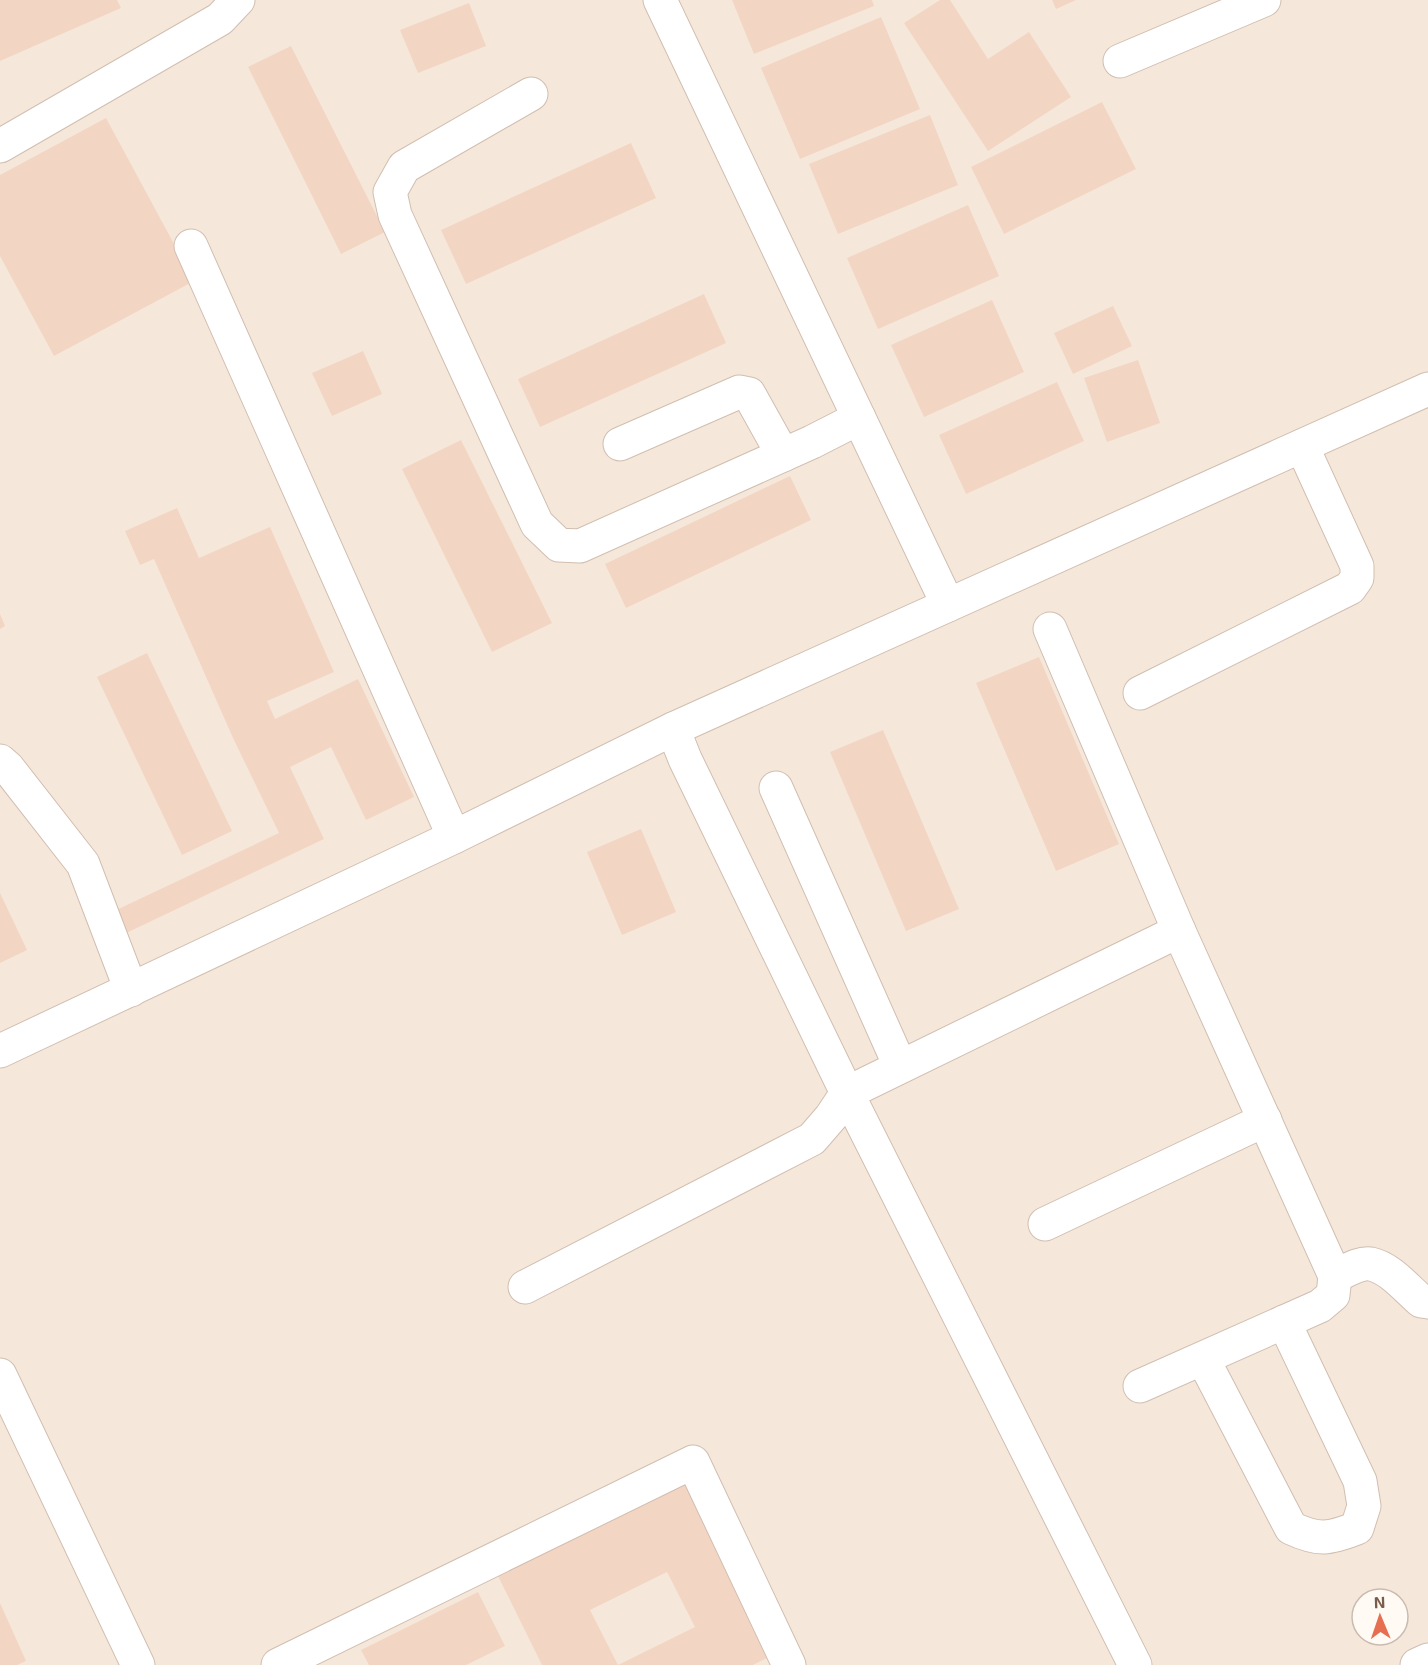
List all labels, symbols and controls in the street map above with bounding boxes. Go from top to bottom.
north arrow [1350,1587,1410,1647]
text: N [1373,1592,1386,1611]

